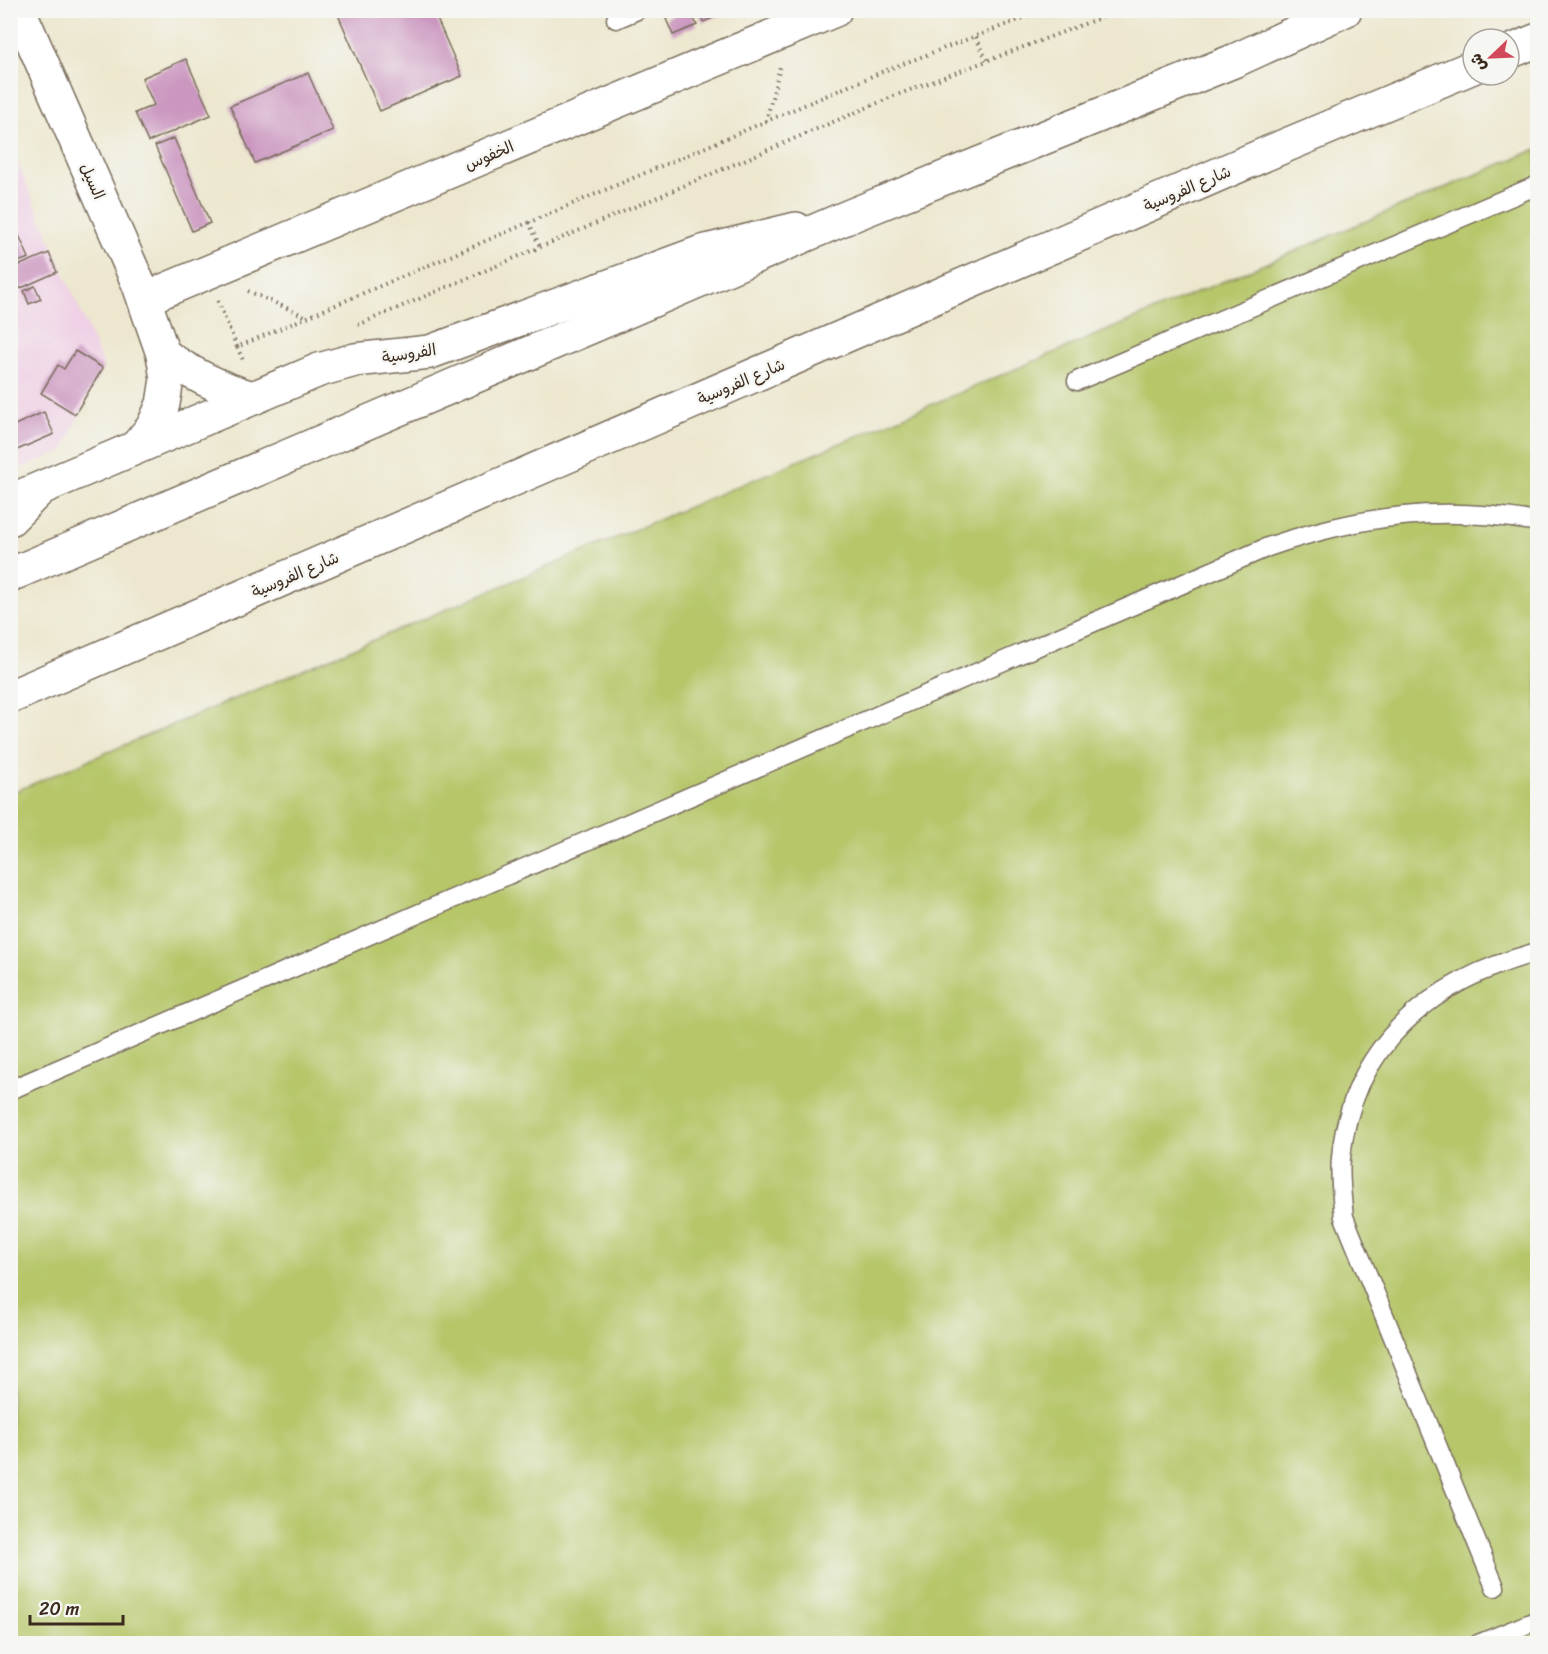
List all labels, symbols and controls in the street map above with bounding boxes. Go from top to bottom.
north arrow [1461,27,1521,87]
text: ش [1461,49,1494,76]
street label: الخفوس [460,132,519,179]
street label: شارع الفروسية [1139,157,1236,220]
street label: السيل [72,158,113,204]
street label: الفروسية [380,335,438,372]
street label: شارع الفروسية [693,350,790,413]
street label: شارع الفروسية [247,543,344,606]
scale bar [30,1588,123,1626]
text: 20 m [39,1593,79,1625]

